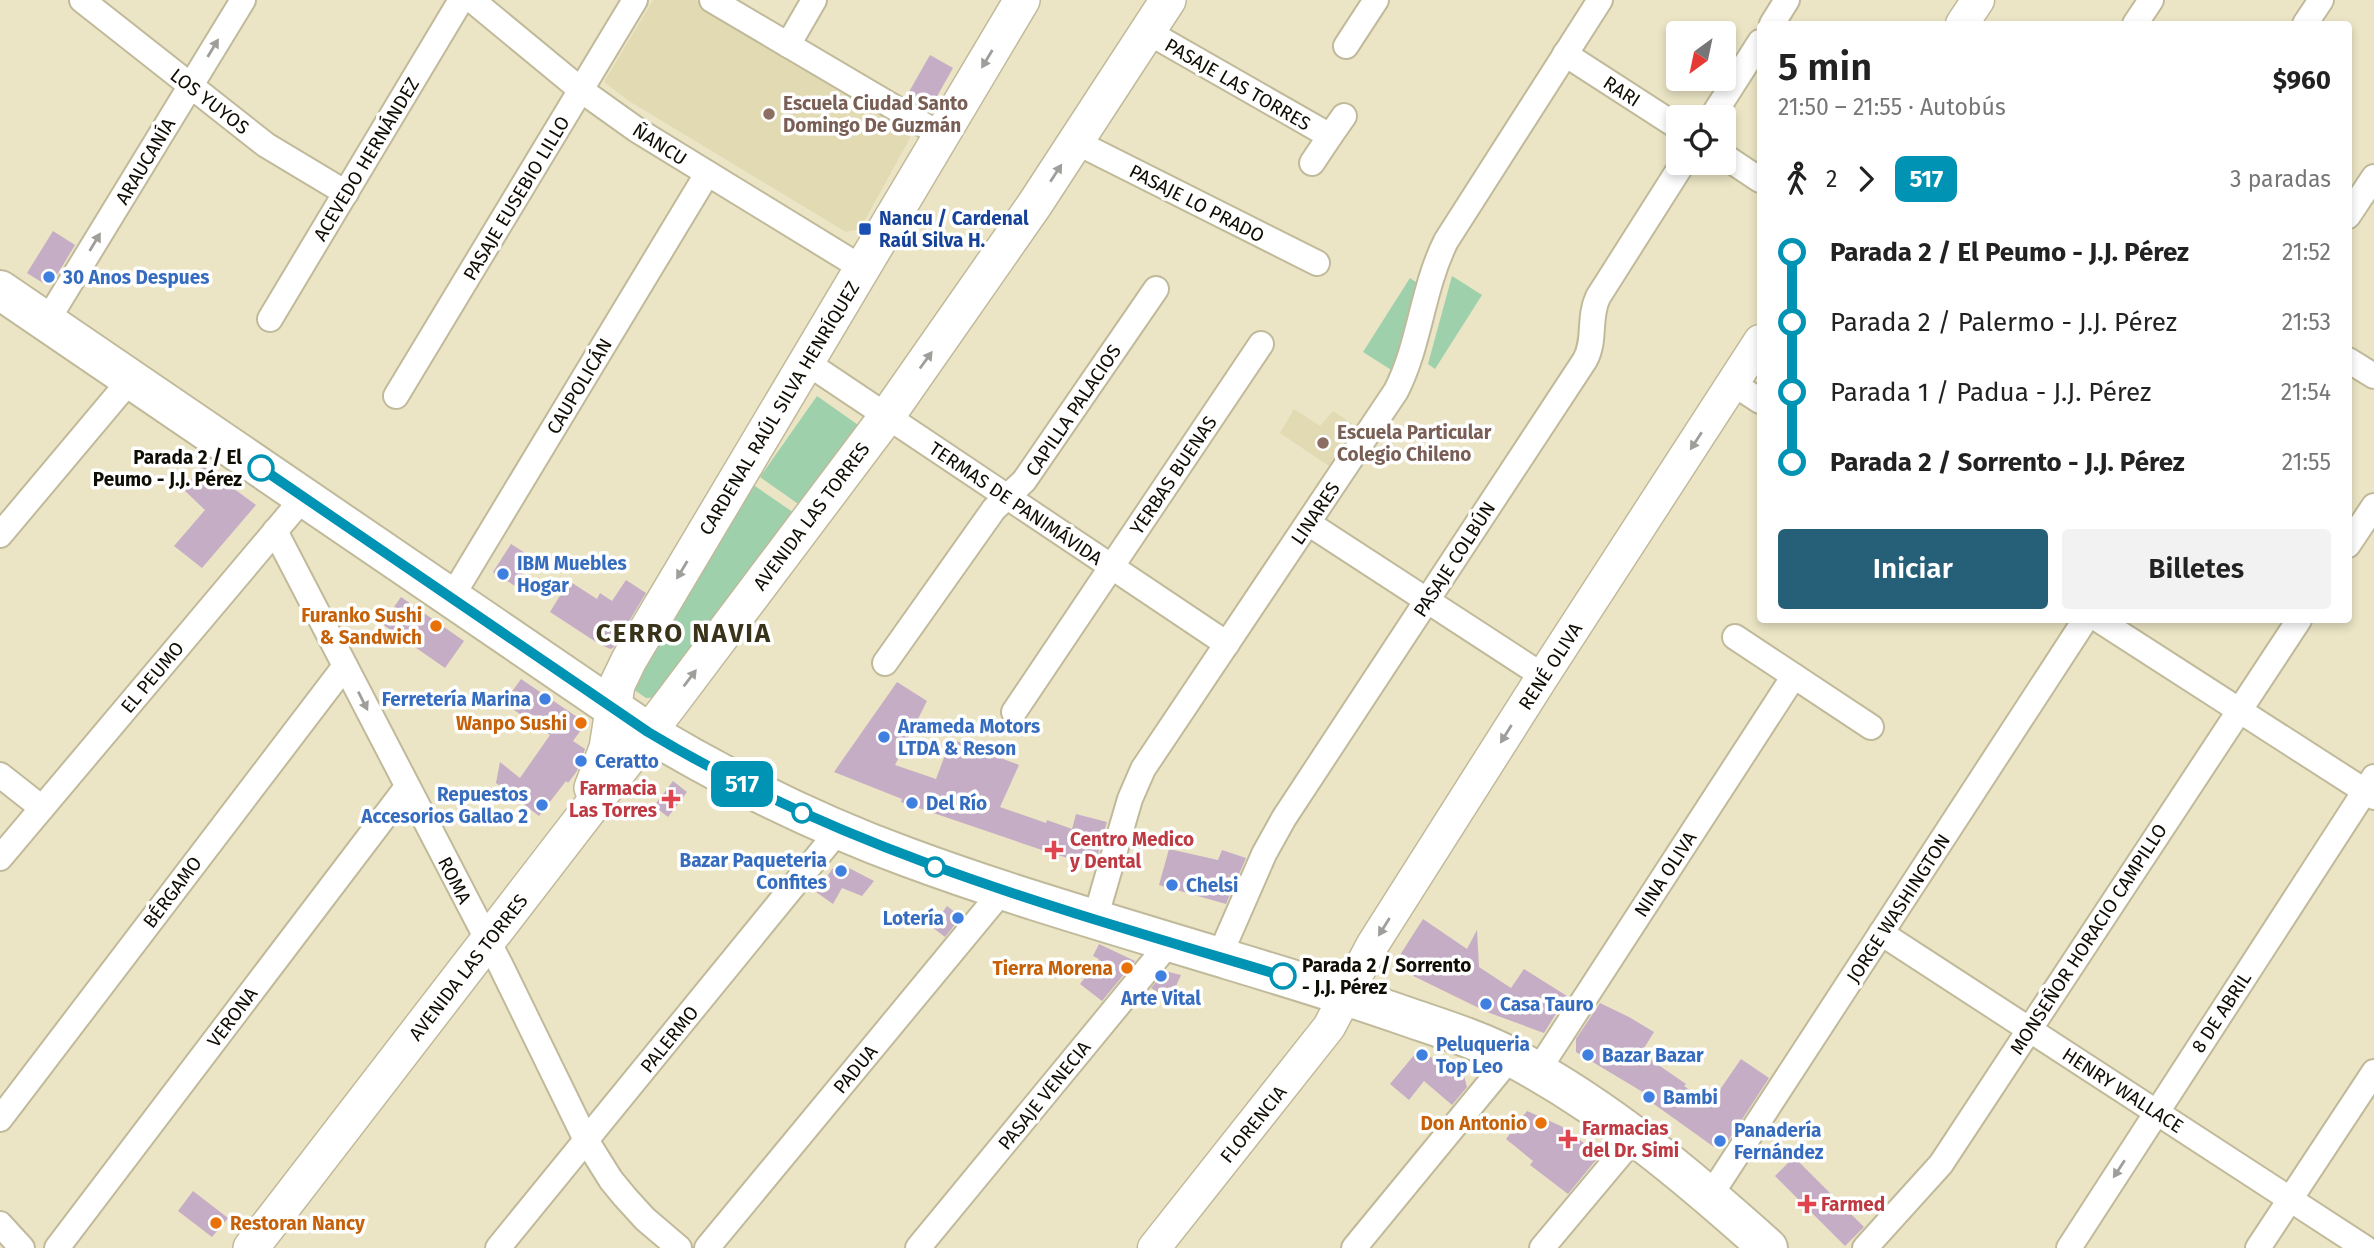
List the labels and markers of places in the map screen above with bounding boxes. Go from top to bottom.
place label: Escuela Ciudad Santo Domingo De Guzmán [783,92,968,137]
marker: Escuela Ciudad Santo Domingo De Guzmán [761,106,777,122]
place label: Nancu / Cardenal Raúl Silva H. [879,207,1029,252]
marker: Nancu / Cardenal Raúl Silva H. [857,221,873,237]
place label: 30 Anos Despues [62,266,209,289]
marker: 30 Anos Despues [41,269,57,285]
place label: Escuela Particular Colegio Chileno [1337,421,1492,466]
marker: Escuela Particular Colegio Chileno [1315,435,1331,451]
place label: Parada 2 / El Peumo - J.J. Pérez [93,446,242,491]
marker: Parada 2 / El Peumo - J.J. Pérez [248,455,274,481]
place label: IBM Muebles Hogar [517,552,627,597]
marker: IBM Muebles Hogar [495,566,511,582]
place label: Furanko Sushi & Sandwich [301,604,422,649]
marker: Furanko Sushi & Sandwich [428,618,444,634]
place label: Ferretería Marina [382,688,531,711]
marker: Ferretería Marina [537,691,553,707]
place label: Wanpo Sushi [456,712,567,735]
marker: Wanpo Sushi [573,715,589,731]
place label: Arameda Motors LTDA & Reson [897,715,1040,760]
marker: Arameda Motors LTDA & Reson [876,729,892,745]
place label: Ceratto [595,750,659,773]
marker: Ceratto [573,753,589,769]
place label: Farmacia Las Torres [569,777,657,822]
place label: Repuestos Accesorios Gallao 2 [360,783,528,828]
marker: Farmacia Las Torres [663,791,679,807]
place label: Del Río [926,792,987,815]
marker: Del Río [904,795,920,811]
marker: Repuestos Accesorios Gallao 2 [534,797,550,813]
unlabelled marker [792,803,812,823]
place label: Centro Medico y Dental [1069,828,1194,873]
marker: Centro Medico y Dental [1044,840,1064,860]
place label: Bazar Paqueteria Confites [679,849,827,894]
unlabelled marker [925,857,945,877]
marker: Bazar Paqueteria Confites [833,863,849,879]
place label: Chelsi [1186,874,1238,897]
marker: Chelsi [1164,877,1180,893]
place label: Lotería [883,907,944,930]
marker: Lotería [950,910,966,926]
place label: Parada 2 / Sorrento - J.J. Pérez [1302,954,1471,999]
place label: Tierra Morena [992,957,1113,980]
marker: Tierra Morena [1119,960,1135,976]
marker: Parada 2 / Sorrento - J.J. Pérez [1270,963,1296,989]
marker: Arte Vital [1153,968,1169,984]
place label: Arte Vital [1120,987,1201,1010]
place label: Casa Tauro [1500,993,1594,1016]
marker: Casa Tauro [1478,996,1494,1012]
place label: Peluqueria Top Leo [1436,1033,1530,1078]
place label: Bazar Bazar [1602,1044,1704,1067]
marker: Peluqueria Top Leo [1414,1047,1430,1063]
marker: Bazar Bazar [1580,1047,1596,1063]
place label: Bambi [1663,1086,1718,1109]
marker: Bambi [1641,1089,1657,1105]
place label: Don Antonio [1420,1112,1527,1135]
marker: Don Antonio [1533,1115,1549,1131]
place label: Farmacias del Dr. Simi [1582,1117,1679,1162]
place label: Panadería Fernández [1734,1119,1824,1164]
marker: Farmacias del Dr. Simi [1560,1131,1576,1147]
marker: Panadería Fernández [1712,1133,1728,1149]
place label: Farmed [1821,1193,1885,1216]
marker: Farmed [1799,1196,1815,1212]
place label: Restoran Nancy [230,1212,365,1235]
marker: Restoran Nancy [208,1215,224,1231]

